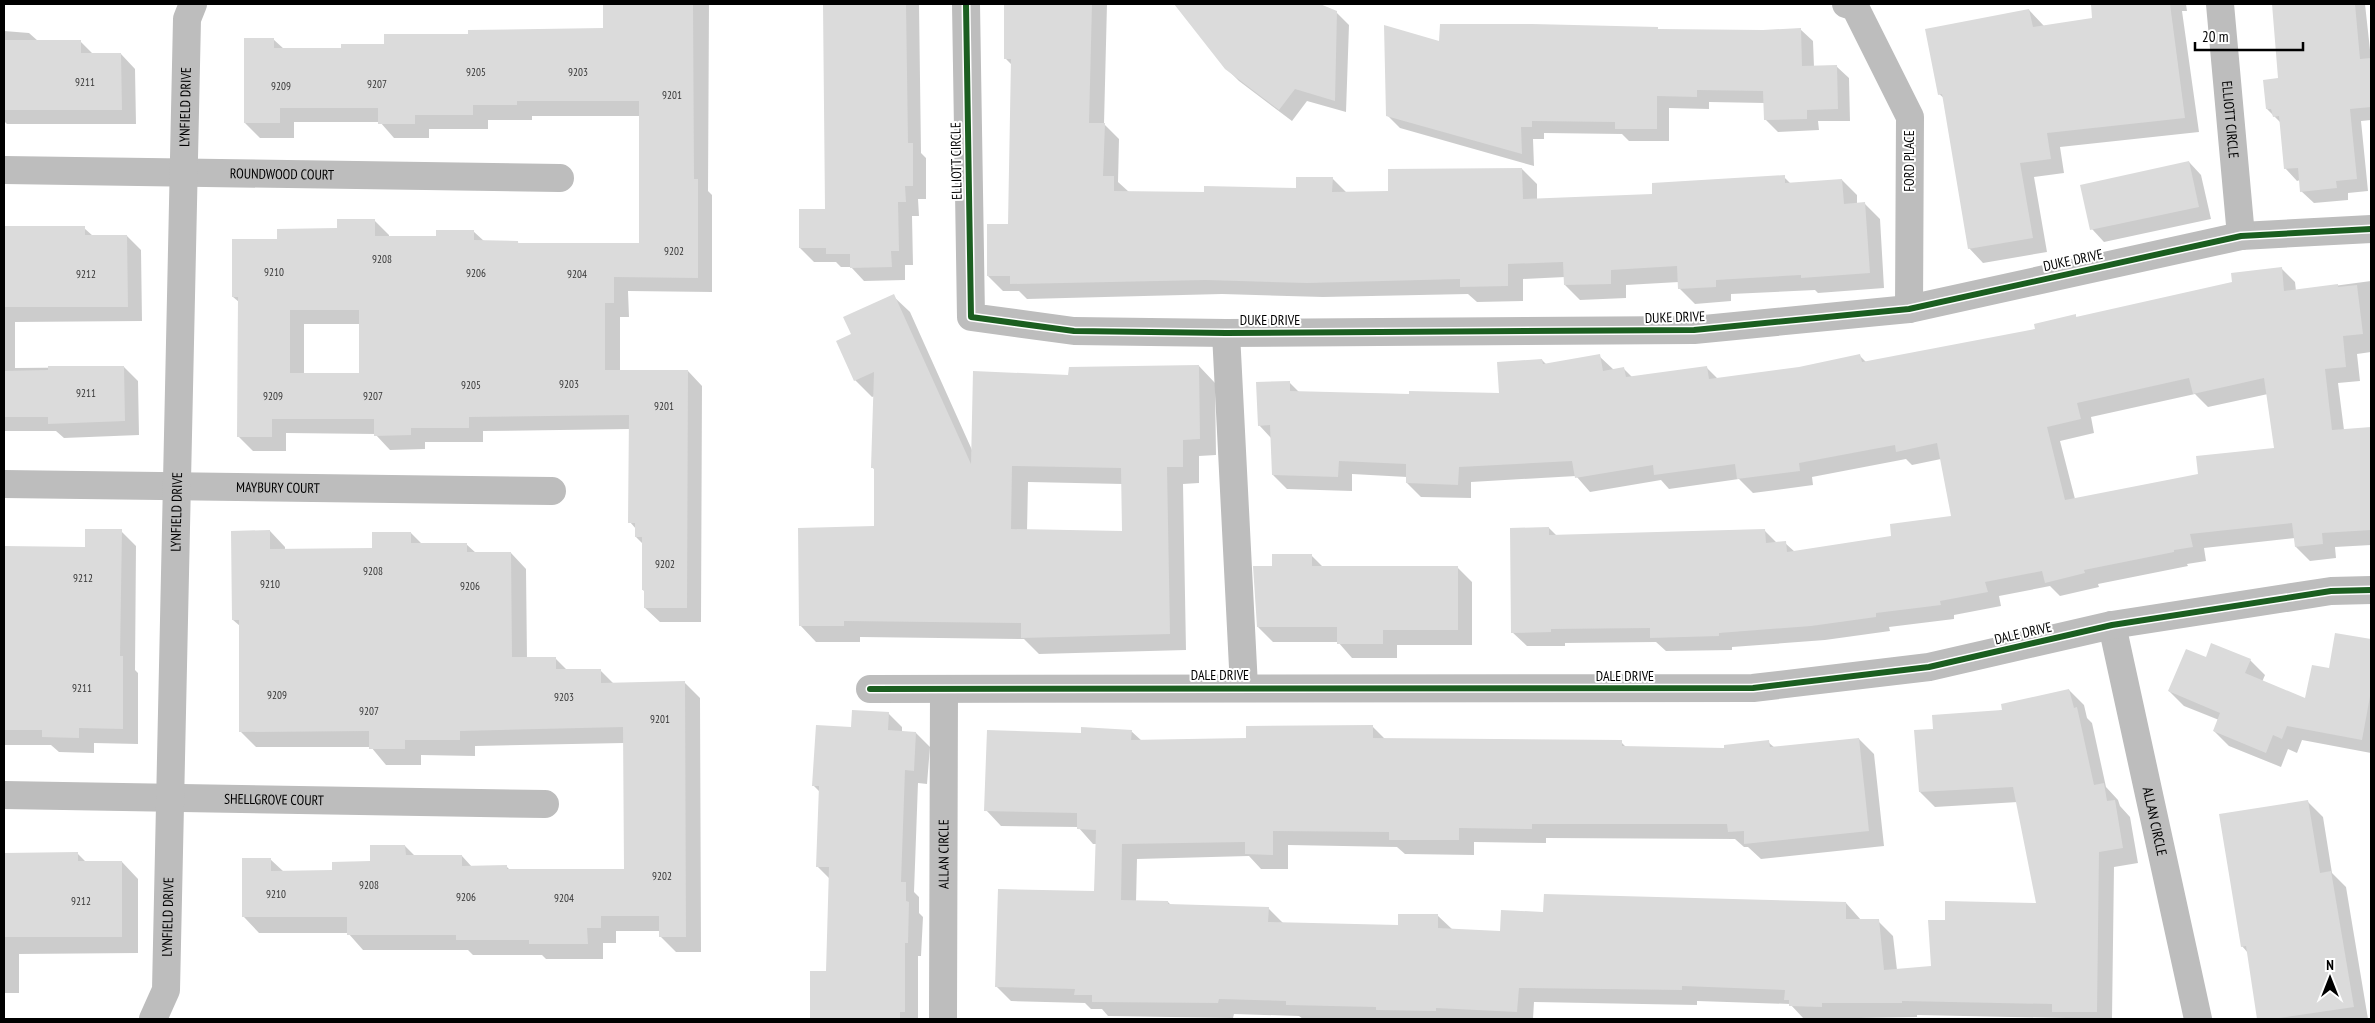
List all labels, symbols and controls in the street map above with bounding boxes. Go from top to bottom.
scale bar [2195,20,2302,52]
text: 20 m [2202,27,2228,46]
house number: 9205 [466,65,486,79]
house number: 9203 [568,65,588,79]
street label: LYNFIELD DRIVE [175,67,195,147]
house number: 9211 [75,75,95,89]
house number: 9207 [367,77,387,91]
house number: 9209 [271,79,291,93]
street label: ELLIOTT CIRCLE [2218,80,2243,159]
house number: 9201 [662,88,682,102]
street label: ELLIOTT CIRCLE [946,122,966,200]
street label: FORD PLACE [1900,130,1918,192]
street label: ROUNDWOOD COURT [230,164,335,184]
house number: 9202 [664,244,684,258]
street label: DUKE DRIVE [2042,245,2104,275]
house number: 9208 [372,252,392,266]
house number: 9210 [264,265,284,279]
house number: 9206 [466,266,486,280]
house number: 9212 [76,267,96,281]
house number: 9204 [567,267,587,281]
street label: DUKE DRIVE [1645,307,1705,327]
street label: DUKE DRIVE [1240,311,1300,329]
house number: 9203 [559,377,579,391]
house number: 9205 [461,378,481,392]
house number: 9211 [76,386,96,400]
house number: 9209 [263,389,283,403]
house number: 9207 [363,389,383,403]
house number: 9201 [654,399,674,413]
street label: LYNFIELD DRIVE [166,472,186,552]
street label: MAYBURY COURT [236,478,321,497]
house number: 9202 [655,557,675,571]
house number: 9208 [363,564,383,578]
house number: 9212 [73,571,93,585]
house number: 9210 [260,577,280,591]
house number: 9206 [460,579,480,593]
street label: DALE DRIVE [1993,618,2053,648]
street label: DALE DRIVE [1191,666,1249,684]
street label: DALE DRIVE [1596,667,1654,685]
house number: 9211 [72,681,92,695]
house number: 9209 [267,688,287,702]
house number: 9203 [554,690,574,704]
house number: 9207 [359,704,379,718]
house number: 9201 [650,712,670,726]
street label: ALLAN CIRCLE [2139,785,2171,857]
street label: SHELLGROVE COURT [224,790,325,809]
street label: ALLAN CIRCLE [934,819,953,889]
house number: 9202 [652,869,672,883]
street label: LYNFIELD DRIVE [158,877,177,957]
house number: 9208 [359,878,379,892]
house number: 9210 [266,887,286,901]
house number: 9206 [456,890,476,904]
house number: 9204 [554,891,574,905]
house number: 9212 [71,894,91,908]
north arrow [2305,953,2355,1003]
text: N [2326,956,2334,974]

